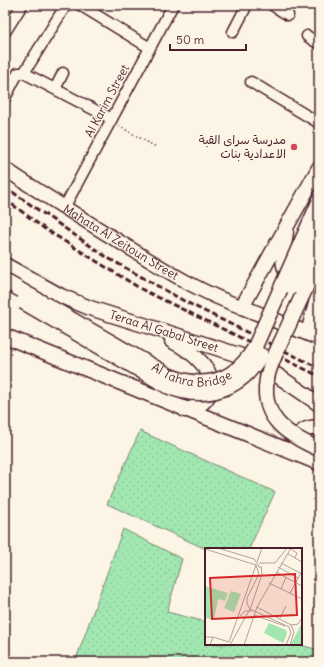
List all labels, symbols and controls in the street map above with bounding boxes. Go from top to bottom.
scale bar [170,26,246,52]
text: 50 m [176,32,205,47]
street label: Al Karim Street [81,62,132,140]
place label: مدرسة سراى القبة الاعدادية بنات [199,132,286,162]
marker: مدرسة سراى القبة الاعدادية بنات [289,142,299,152]
street label: Mahata Al Zeitoun Street [61,201,181,283]
street label: Teraa Al Gabal Street [108,307,220,355]
street label: Al Tahra Bridge [149,359,234,390]
inset map [205,548,302,645]

